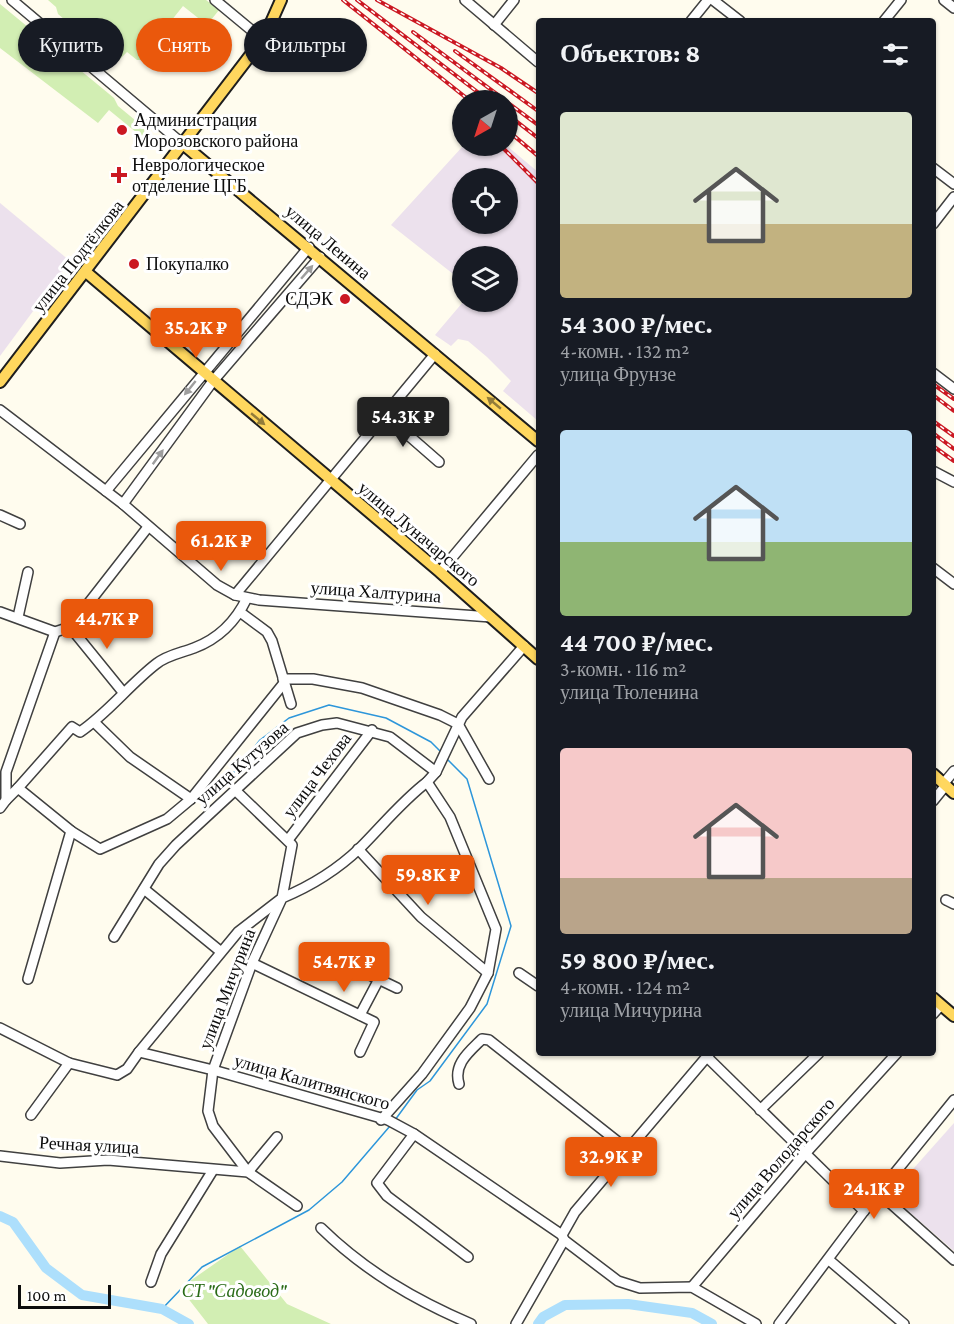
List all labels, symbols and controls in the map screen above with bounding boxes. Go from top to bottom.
chip: Купить [18,18,124,72]
chip: Снять [136,18,232,72]
chip: Фильтры [244,18,367,72]
icon: filters [879,38,912,71]
text: Объектов: 8 [560,39,700,68]
north arrow [452,90,518,156]
map controls [452,90,518,312]
place label: Администрация Морозовского района [134,110,298,151]
marker: Администрация Морозовского района [115,123,129,137]
icon: home [682,151,790,259]
place label: Неврологическое отделение ЦГБ [132,155,265,196]
marker: Неврологическое отделение ЦГБ [110,166,128,184]
button: locate [452,168,518,234]
street label: улица Подтёлкова [28,196,128,316]
street label: улица Ленина [281,201,375,283]
button: layers [452,246,518,312]
place label: Покупалко [146,254,229,274]
marker: Покупалко [127,257,141,271]
one-way arrow [300,265,314,280]
place label: СДЭК [285,289,334,309]
marker: СДЭК [338,292,352,306]
pin: 35.2K ₽ [141,308,251,359]
text: 54 300 ₽/мес. [560,310,713,339]
text: 35.2K ₽ [165,316,227,338]
text: 4-комн. · 132 m² [560,340,689,362]
text: улица Фрунзе [560,363,676,385]
one-way arrow [183,380,196,396]
pin: 54.3K ₽ [348,397,458,448]
one-way arrow [486,397,502,410]
text: 54.3K ₽ [371,405,435,427]
one-way arrow [250,412,266,425]
one-way arrow [152,449,164,465]
icon: home [682,469,790,577]
street label: улица Луначарского [354,477,484,591]
pin: 61.2K ₽ [166,521,276,572]
text: 61.2K ₽ [190,529,252,551]
street label: улица Халтурина [310,577,442,607]
pin: 44.7K ₽ [52,599,162,650]
text: 44.7K ₽ [75,607,139,629]
text: 44 700 ₽/мес. [560,628,714,657]
text: 3-комн. · 116 m² [560,658,686,680]
text: улица Тюленина [560,681,699,703]
street label: улица Кутузова [192,717,292,809]
street label: улица Чехова [279,729,355,821]
icon: home [682,787,790,895]
pin: 59.8K ₽ [373,855,483,906]
text: 59.8K ₽ [396,863,460,885]
street label: улица Мичурина [195,926,259,1052]
pin: 54.7K ₽ [289,942,399,993]
text: 59 800 ₽/мес. [560,946,715,975]
text: 54.7K ₽ [313,950,375,972]
text: 4-комн. · 124 m² [560,976,690,998]
text: улица Мичурина [560,999,702,1021]
street label: улица Калитвянского [232,1050,392,1114]
street label: улица Володарского [723,1094,839,1222]
street label: Речная улица [38,1132,140,1158]
pin: 32.9K ₽ [556,1137,666,1188]
text: 32.9K ₽ [579,1145,643,1167]
pin: 24.1K ₽ [819,1169,929,1220]
text: 24.1K ₽ [843,1177,905,1199]
park label: СТ "Садовод" [182,1281,287,1301]
scale bar [18,1282,111,1310]
text: 100 m [27,1287,66,1304]

